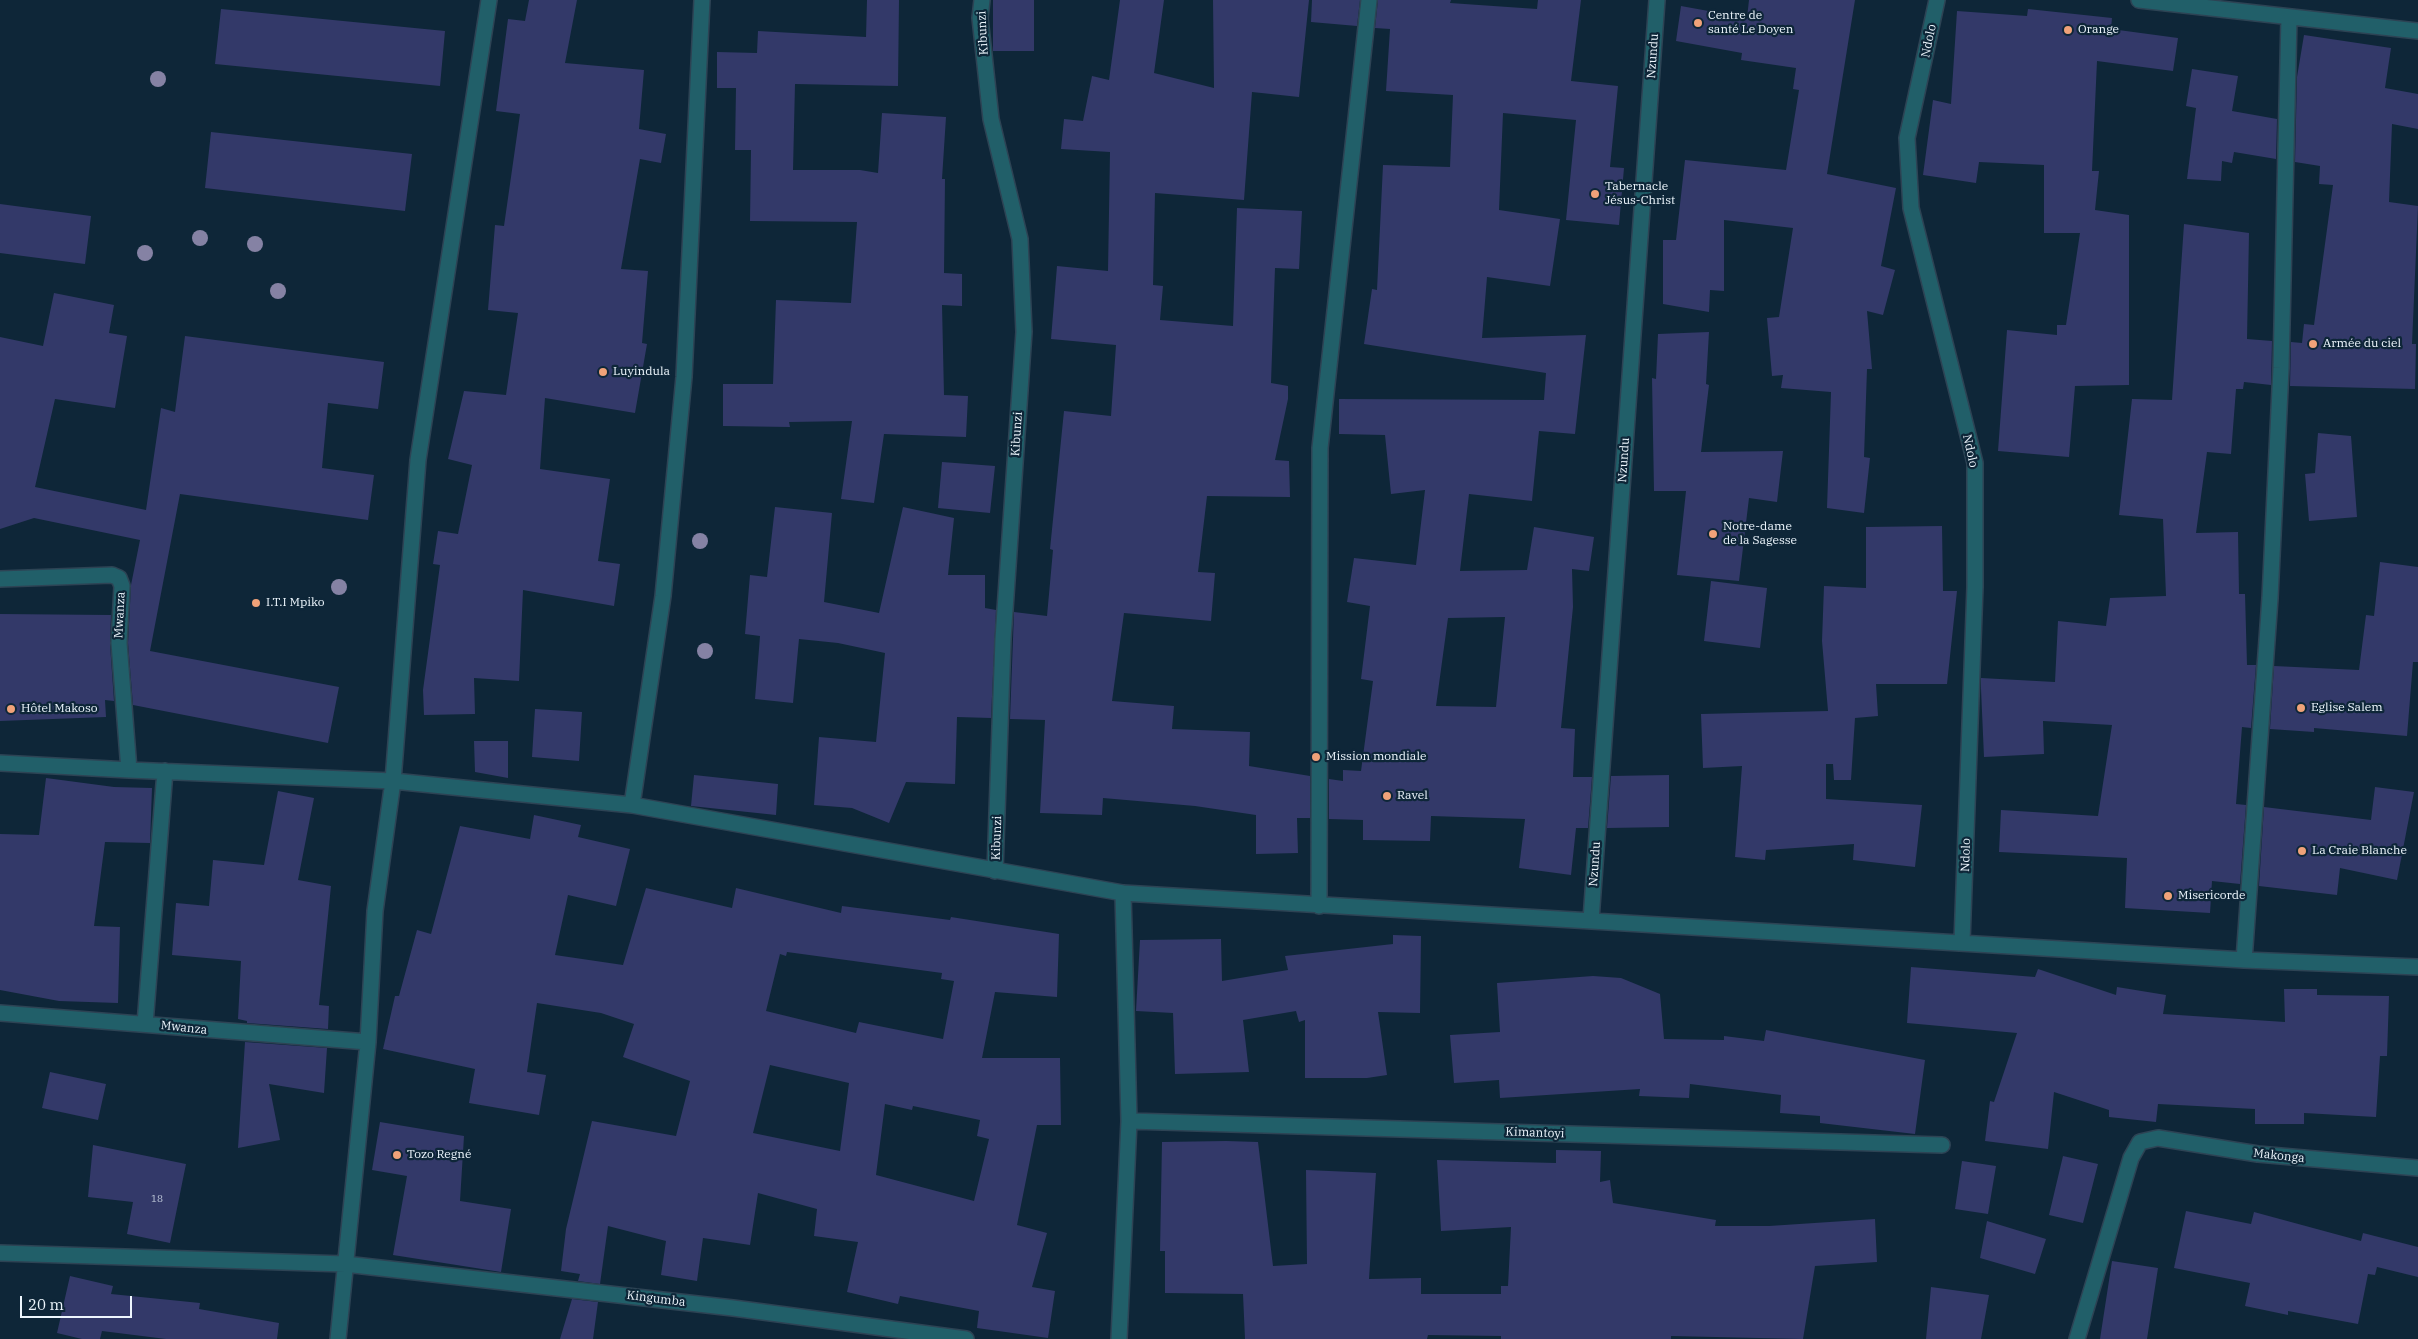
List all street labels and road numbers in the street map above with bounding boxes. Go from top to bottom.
street label: Kibunzi [975,10,991,56]
street label: Ndolo [1918,23,1940,59]
street label: Nzundu [1644,33,1662,79]
street label: Kibunzi [1008,411,1026,457]
street label: Ndolo [1959,433,1981,469]
street label: Nzundu [1615,437,1633,483]
street label: Mwanza [112,591,128,639]
street label: Kibunzi [989,816,1005,860]
street label: Ndolo [1958,838,1974,872]
street label: Nzundu [1586,841,1604,887]
street label: Mwanza [160,1018,208,1038]
street label: Kimantoyi [1505,1125,1565,1141]
street label: Makonga [2253,1146,2305,1166]
street label: Kingumba [626,1288,686,1310]

